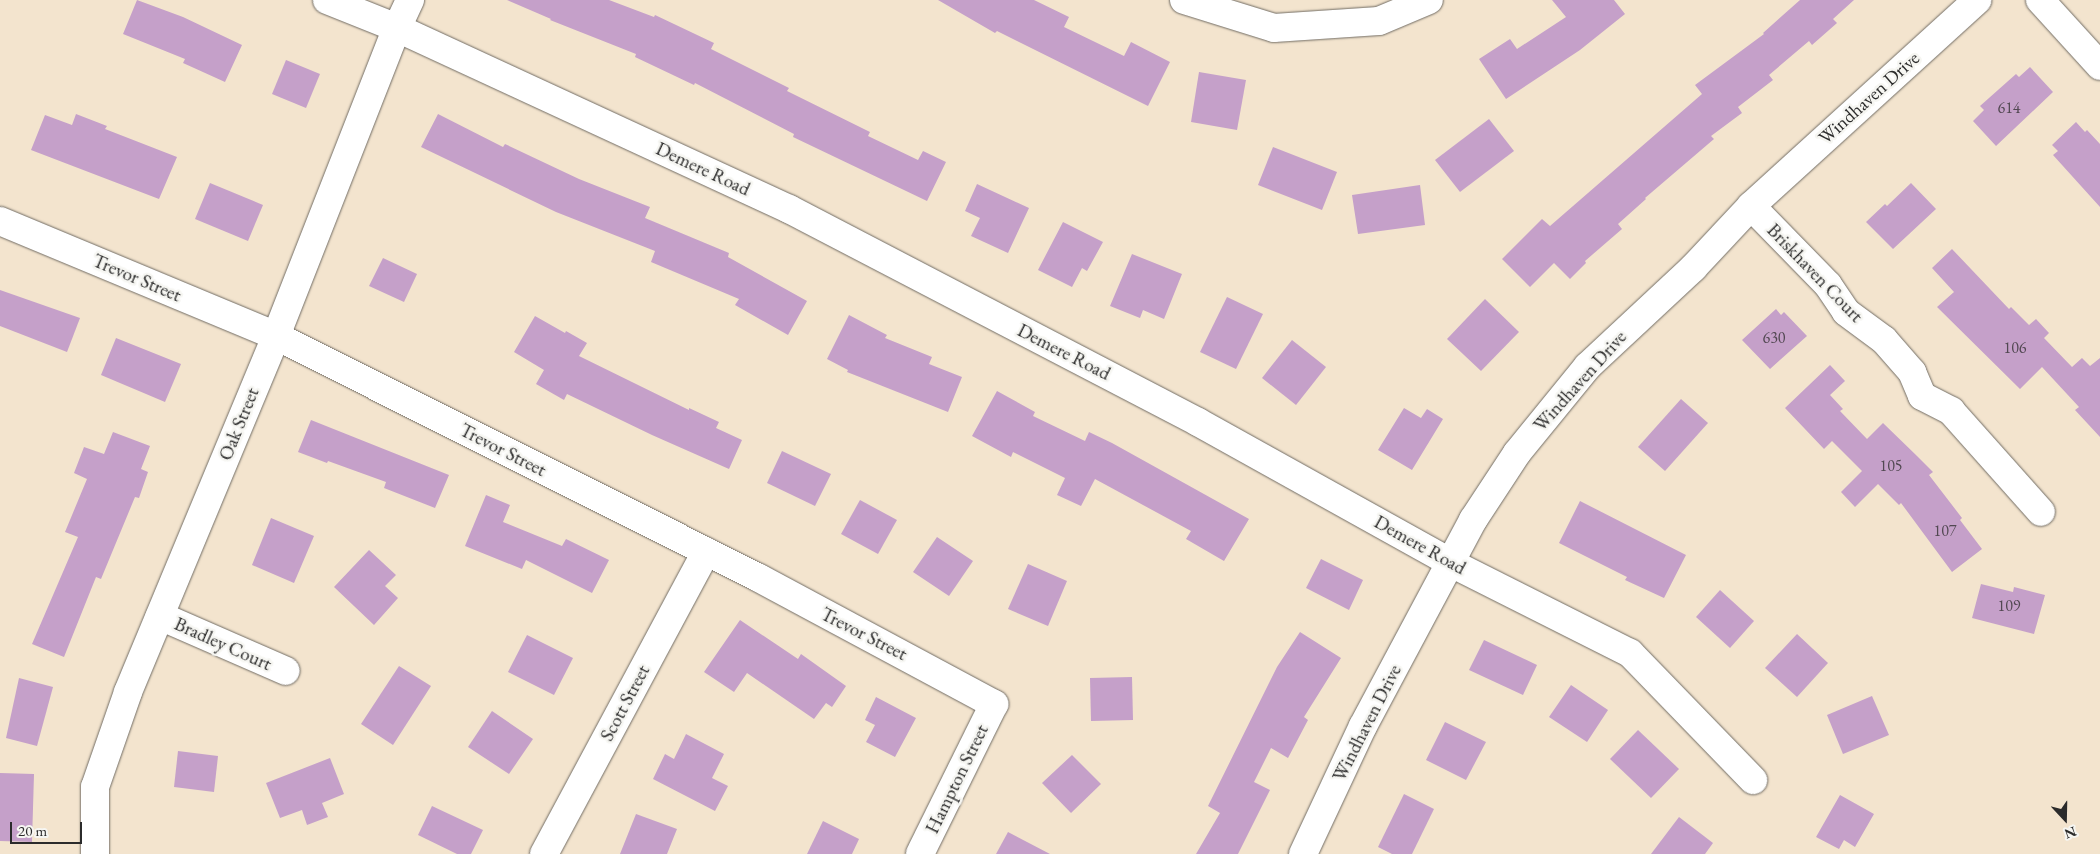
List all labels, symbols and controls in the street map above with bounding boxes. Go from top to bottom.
street label: Windhaven Drive [1814,47,1924,149]
house number: 614 [1997,98,2021,118]
street label: Demere Road [652,137,754,201]
street label: Briskhaven Court [1762,219,1868,327]
street label: Trevor Street [89,249,185,307]
street label: Demere Road [1014,319,1114,385]
street label: Windhaven Drive [1529,326,1631,436]
house number: 630 [1762,328,1786,348]
house number: 106 [2003,338,2027,358]
street label: Oak Street [214,384,264,464]
street label: Trevor Street [456,419,550,481]
house number: 105 [1879,456,1903,476]
street label: Demere Road [1370,510,1470,580]
house number: 107 [1933,521,1957,541]
house number: 109 [1997,596,2021,616]
street label: Trevor Street [817,603,911,665]
street label: Bradley Court [171,612,275,676]
street label: Scott Street [595,661,655,745]
street label: Windhaven Drive [1328,661,1406,785]
street label: Hampton Street [921,721,993,837]
north arrow [2040,794,2090,844]
scale bar [12,812,85,844]
text: 20 m [18,821,47,840]
text: N [2062,823,2079,843]

